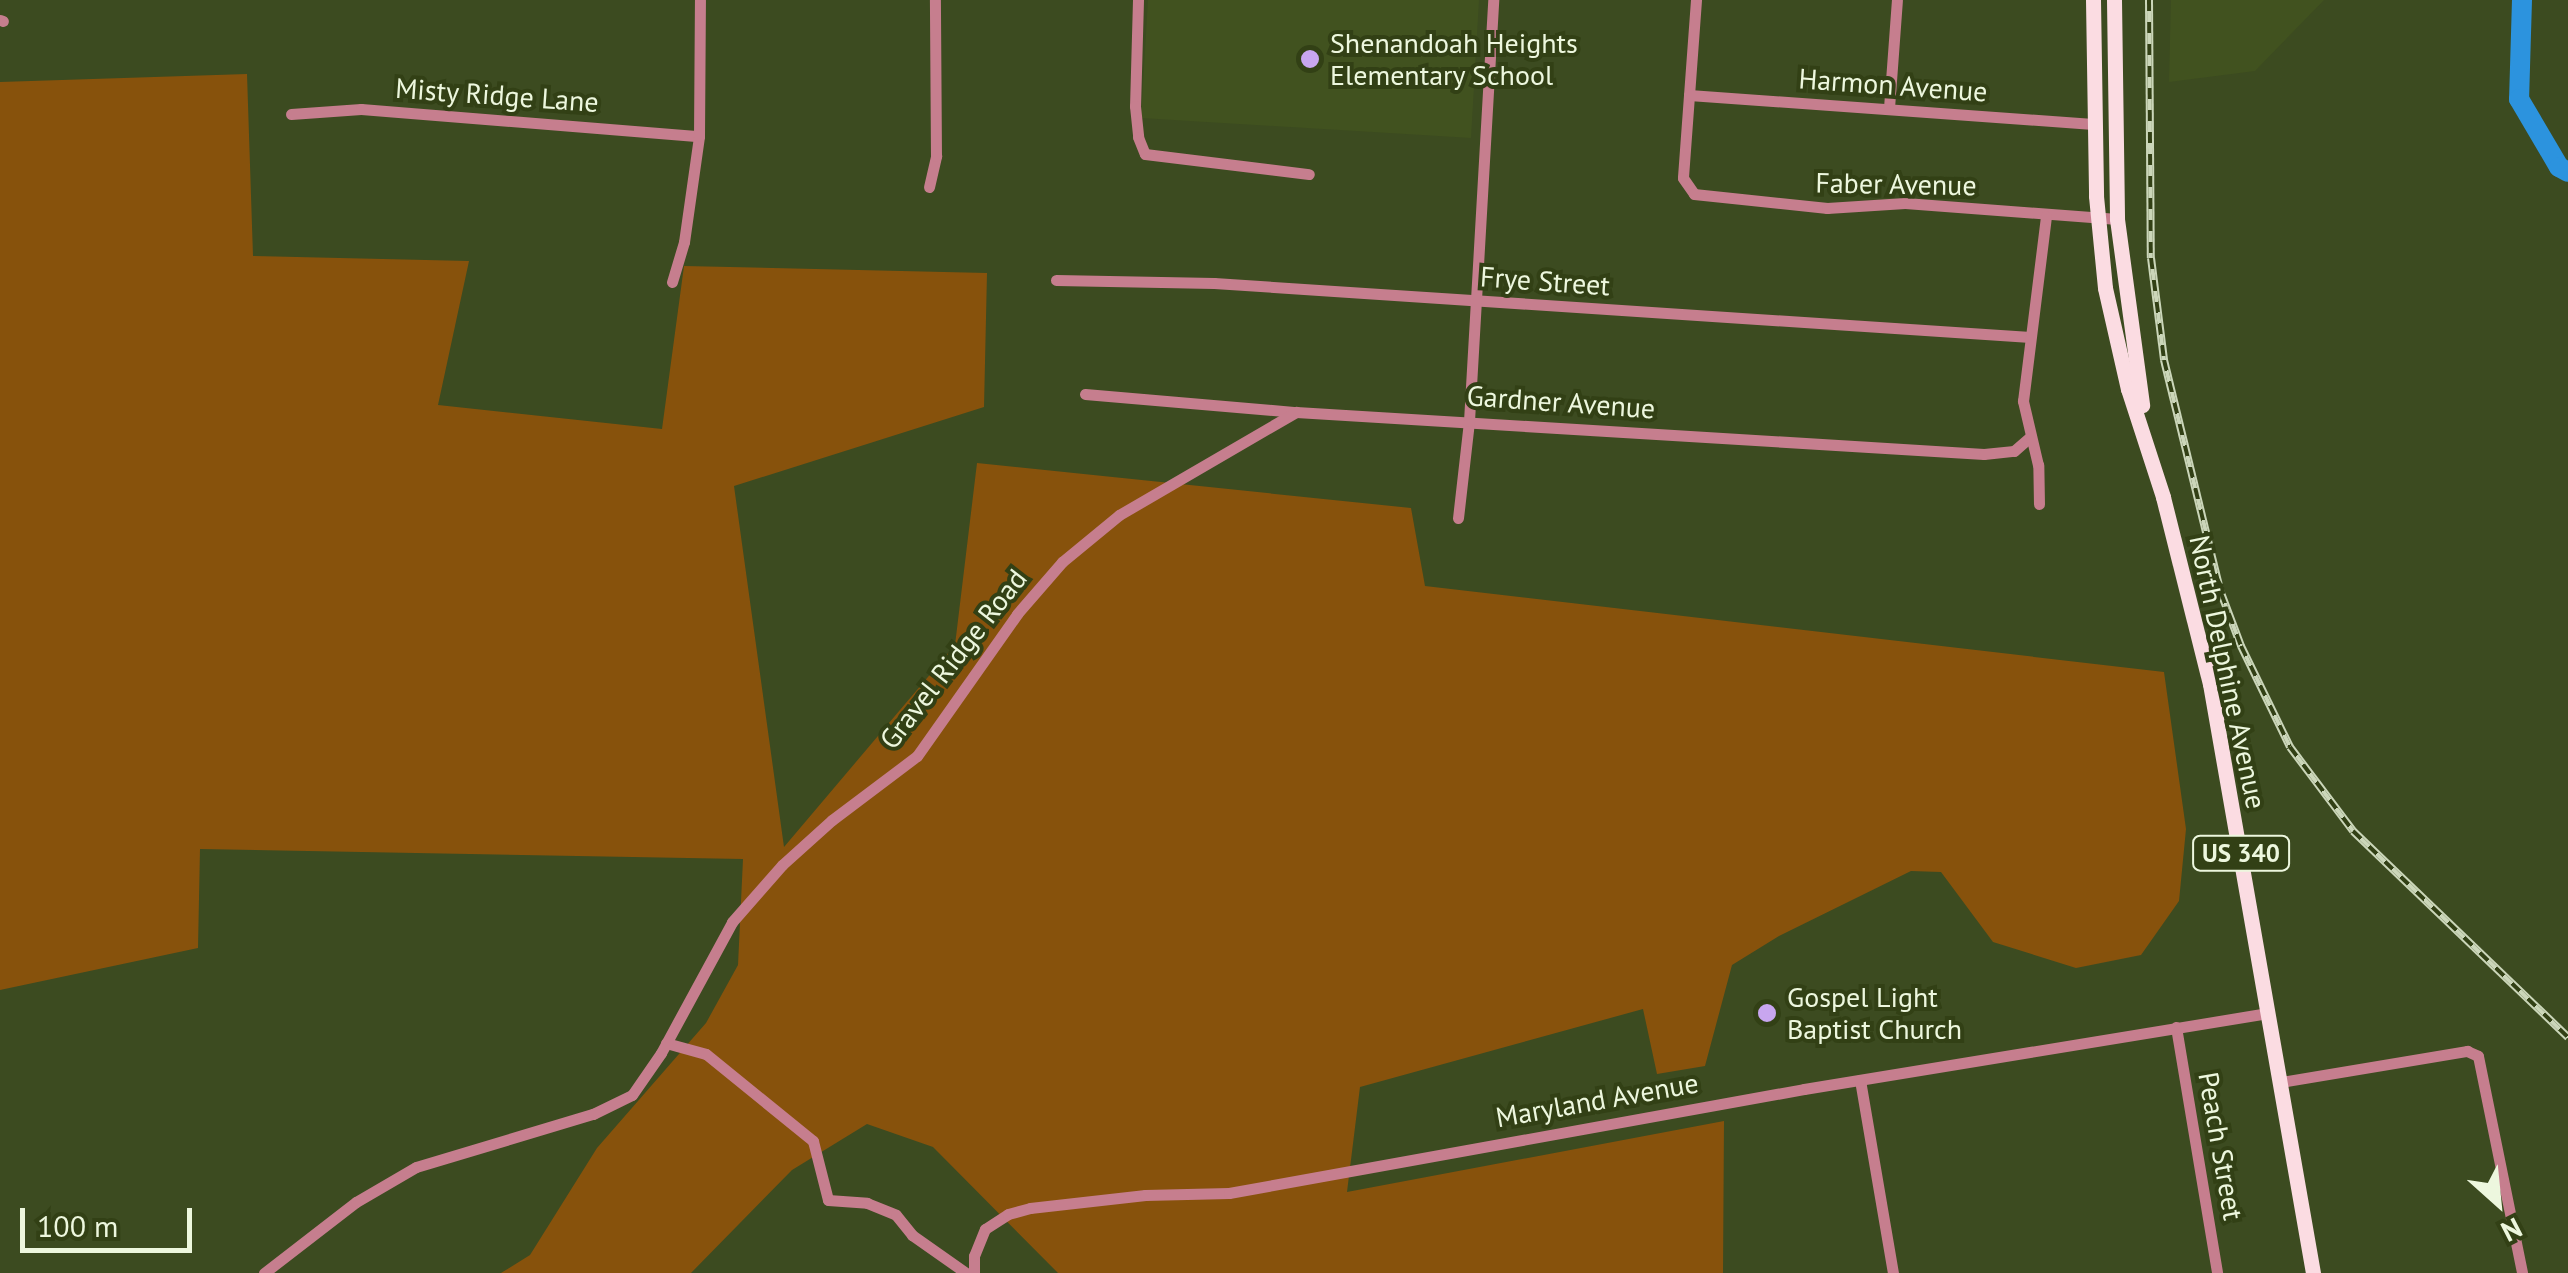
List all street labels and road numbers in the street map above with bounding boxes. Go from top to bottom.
street label: Harmon Avenue [1797,62,1989,108]
street label: Misty Ridge Lane [394,71,600,119]
street label: Faber Avenue [1815,166,1977,202]
street label: Frye Street [1479,260,1611,302]
street label: Gardner Avenue [1465,379,1657,425]
street label: North Delphine Avenue [2182,532,2274,812]
street label: Gravel Ridge Road [872,562,1034,756]
road number: US 340 [2191,833,2291,873]
street label: Maryland Avenue [1493,1066,1701,1134]
street label: Peach Street [2191,1069,2251,1223]

